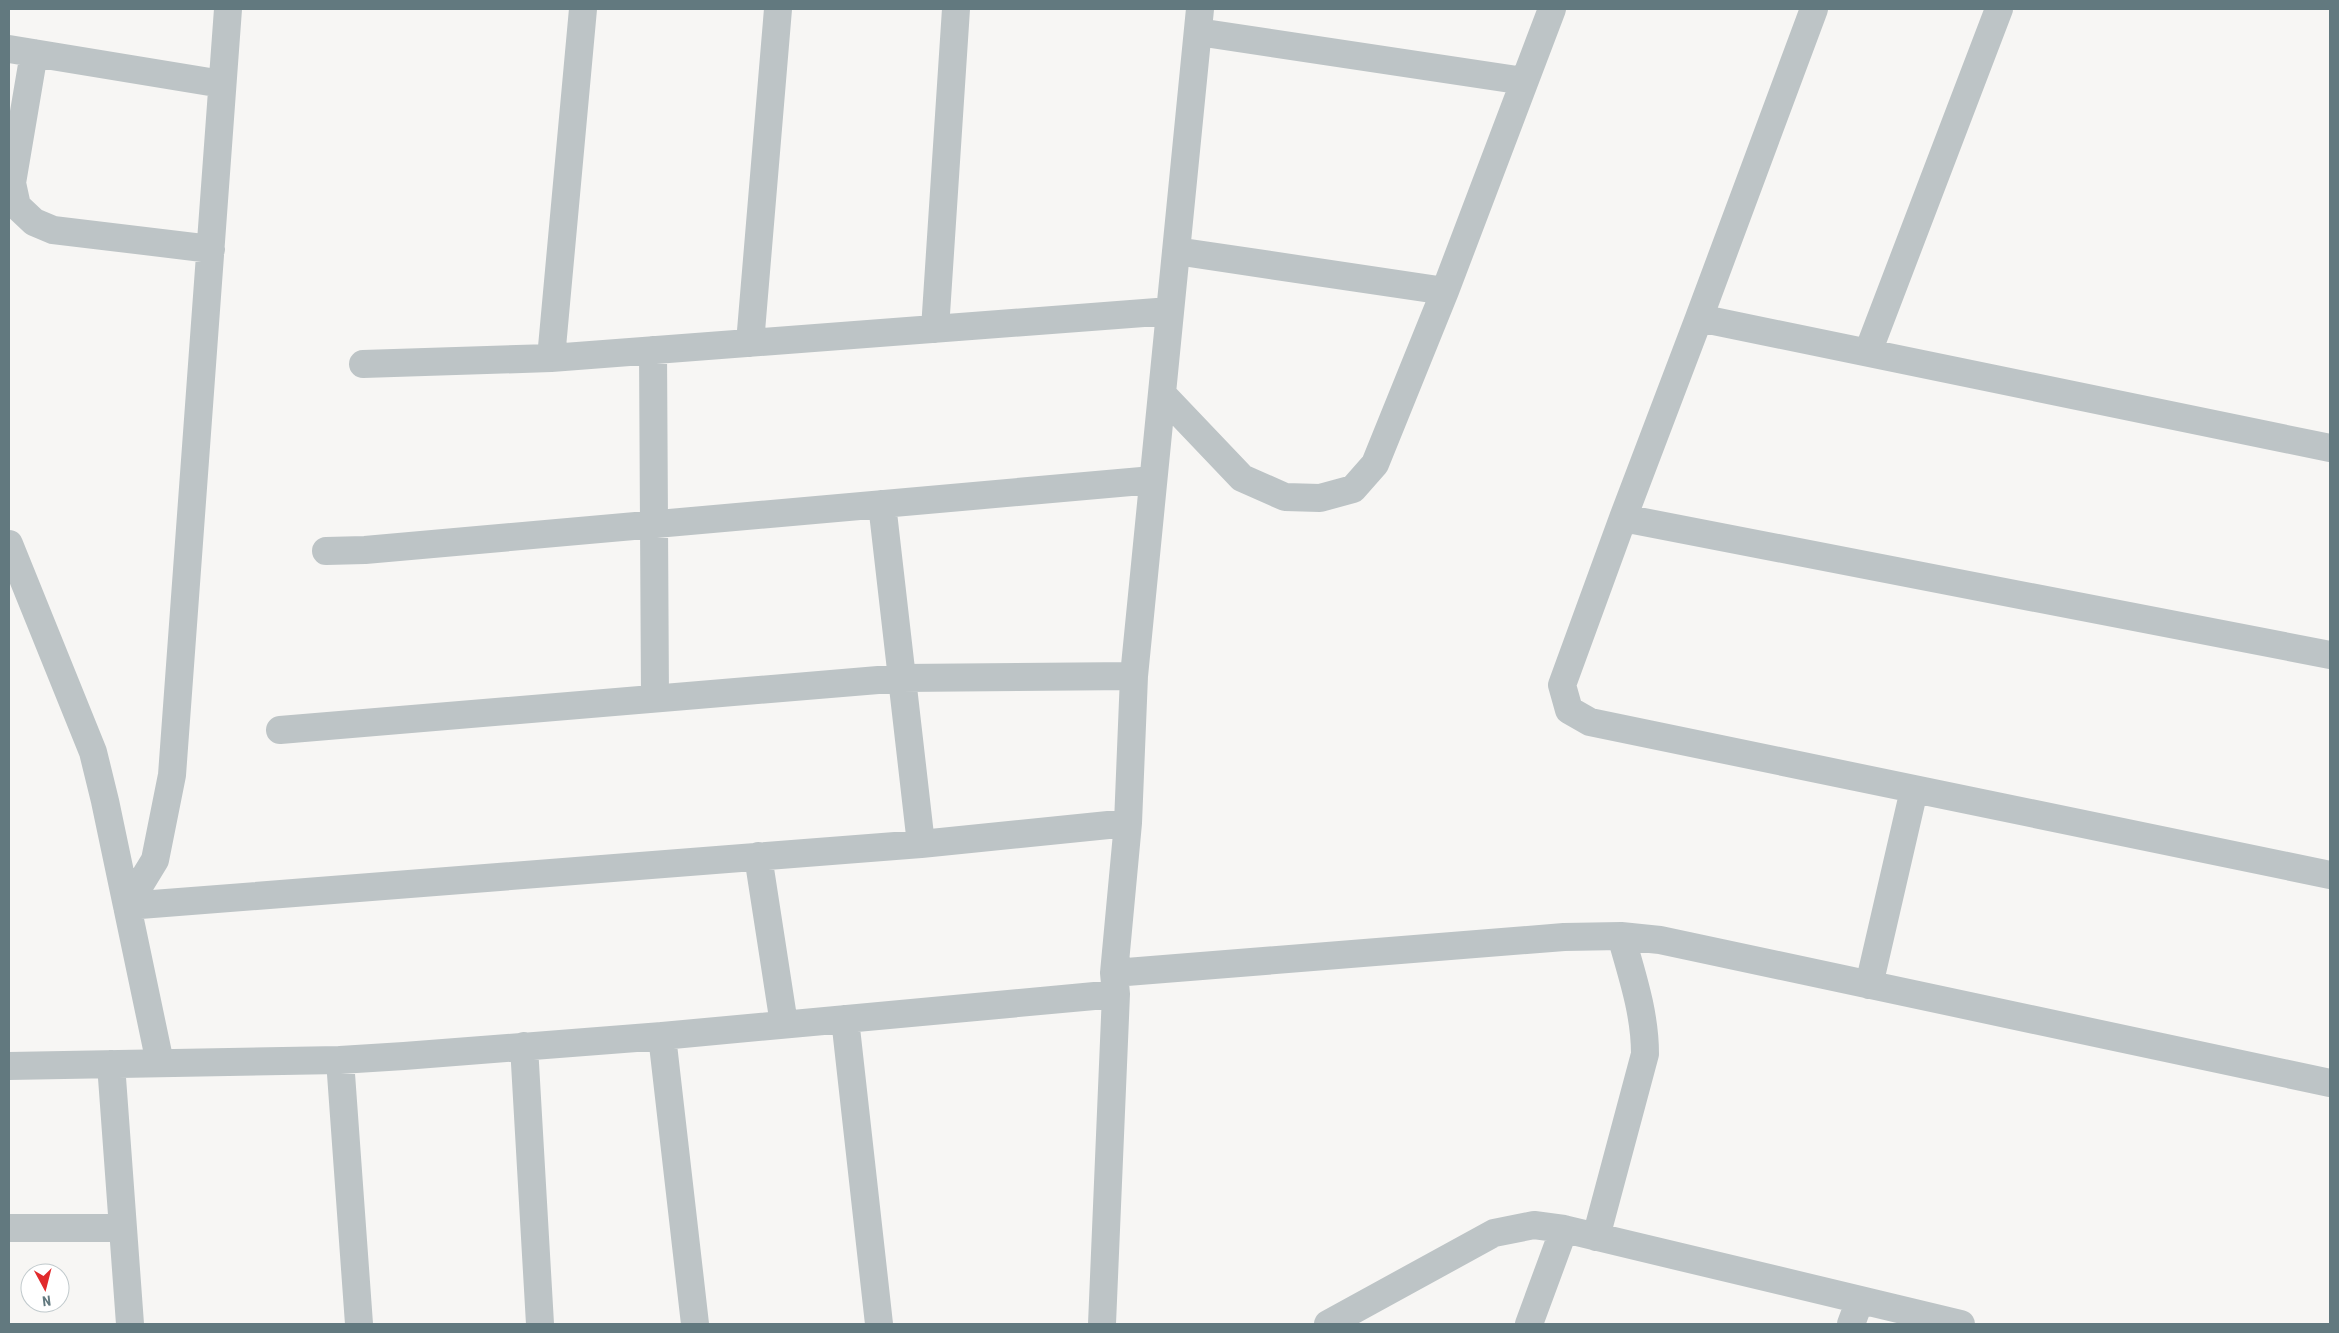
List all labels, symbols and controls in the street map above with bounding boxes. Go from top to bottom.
north arrow [20,1263,70,1313]
text: N [41,1292,52,1309]

